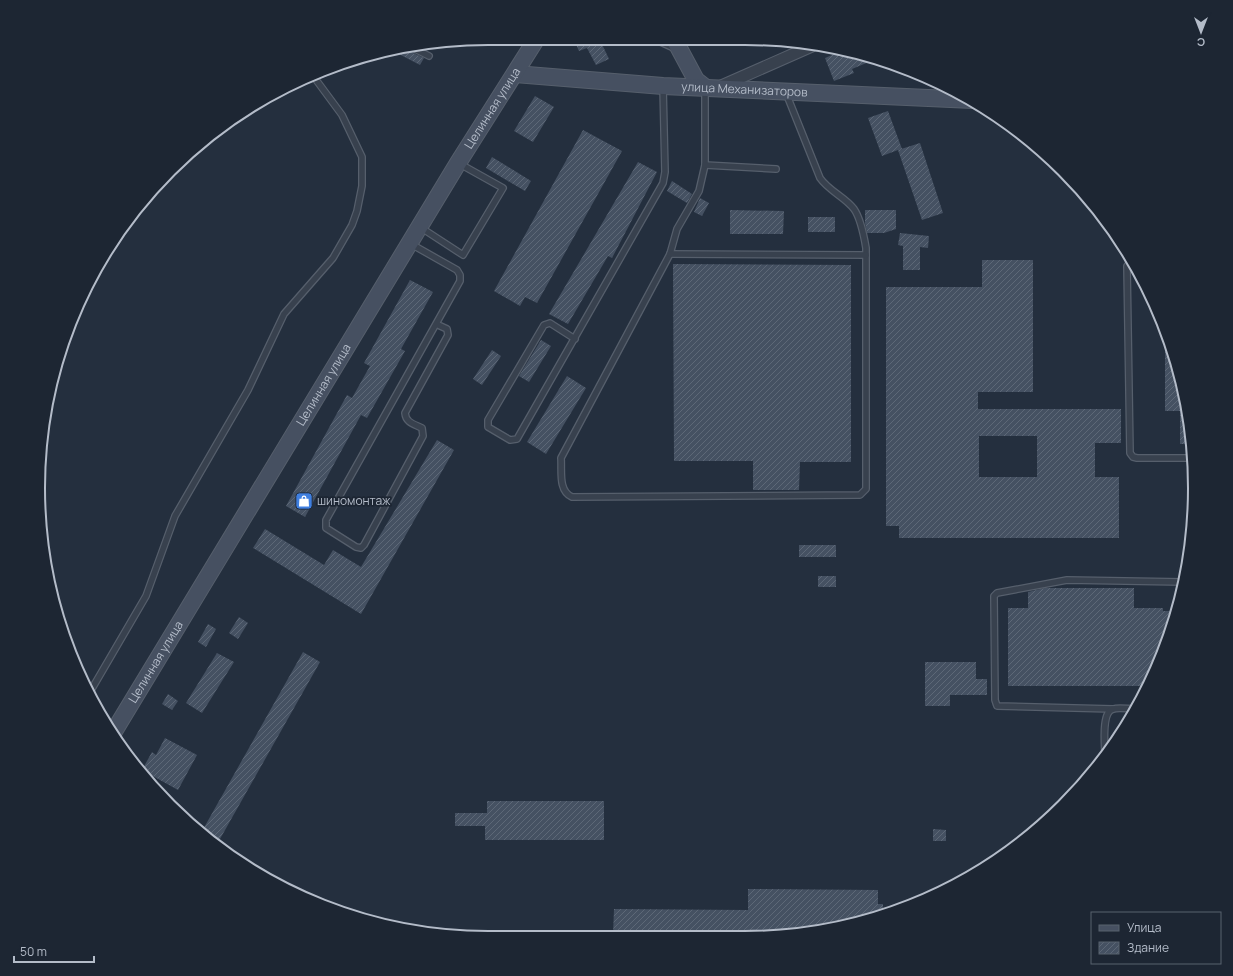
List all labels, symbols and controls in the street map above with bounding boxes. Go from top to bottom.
north arrow [1181,12,1221,52]
text: С [1197,35,1205,50]
street label: Целинная улица [460,64,524,152]
street label: улица Механизаторов [681,78,809,101]
street label: Целинная улица [292,340,355,429]
shop icon: шиномонтаж [294,491,314,511]
place label: шиномонтаж [317,492,391,509]
street label: Целинная улица [124,617,187,706]
legend [1091,912,1221,964]
text: Улица [1127,919,1161,936]
scale bar [14,938,94,964]
text: Здание [1127,939,1169,956]
text: 50 m [20,943,47,960]

